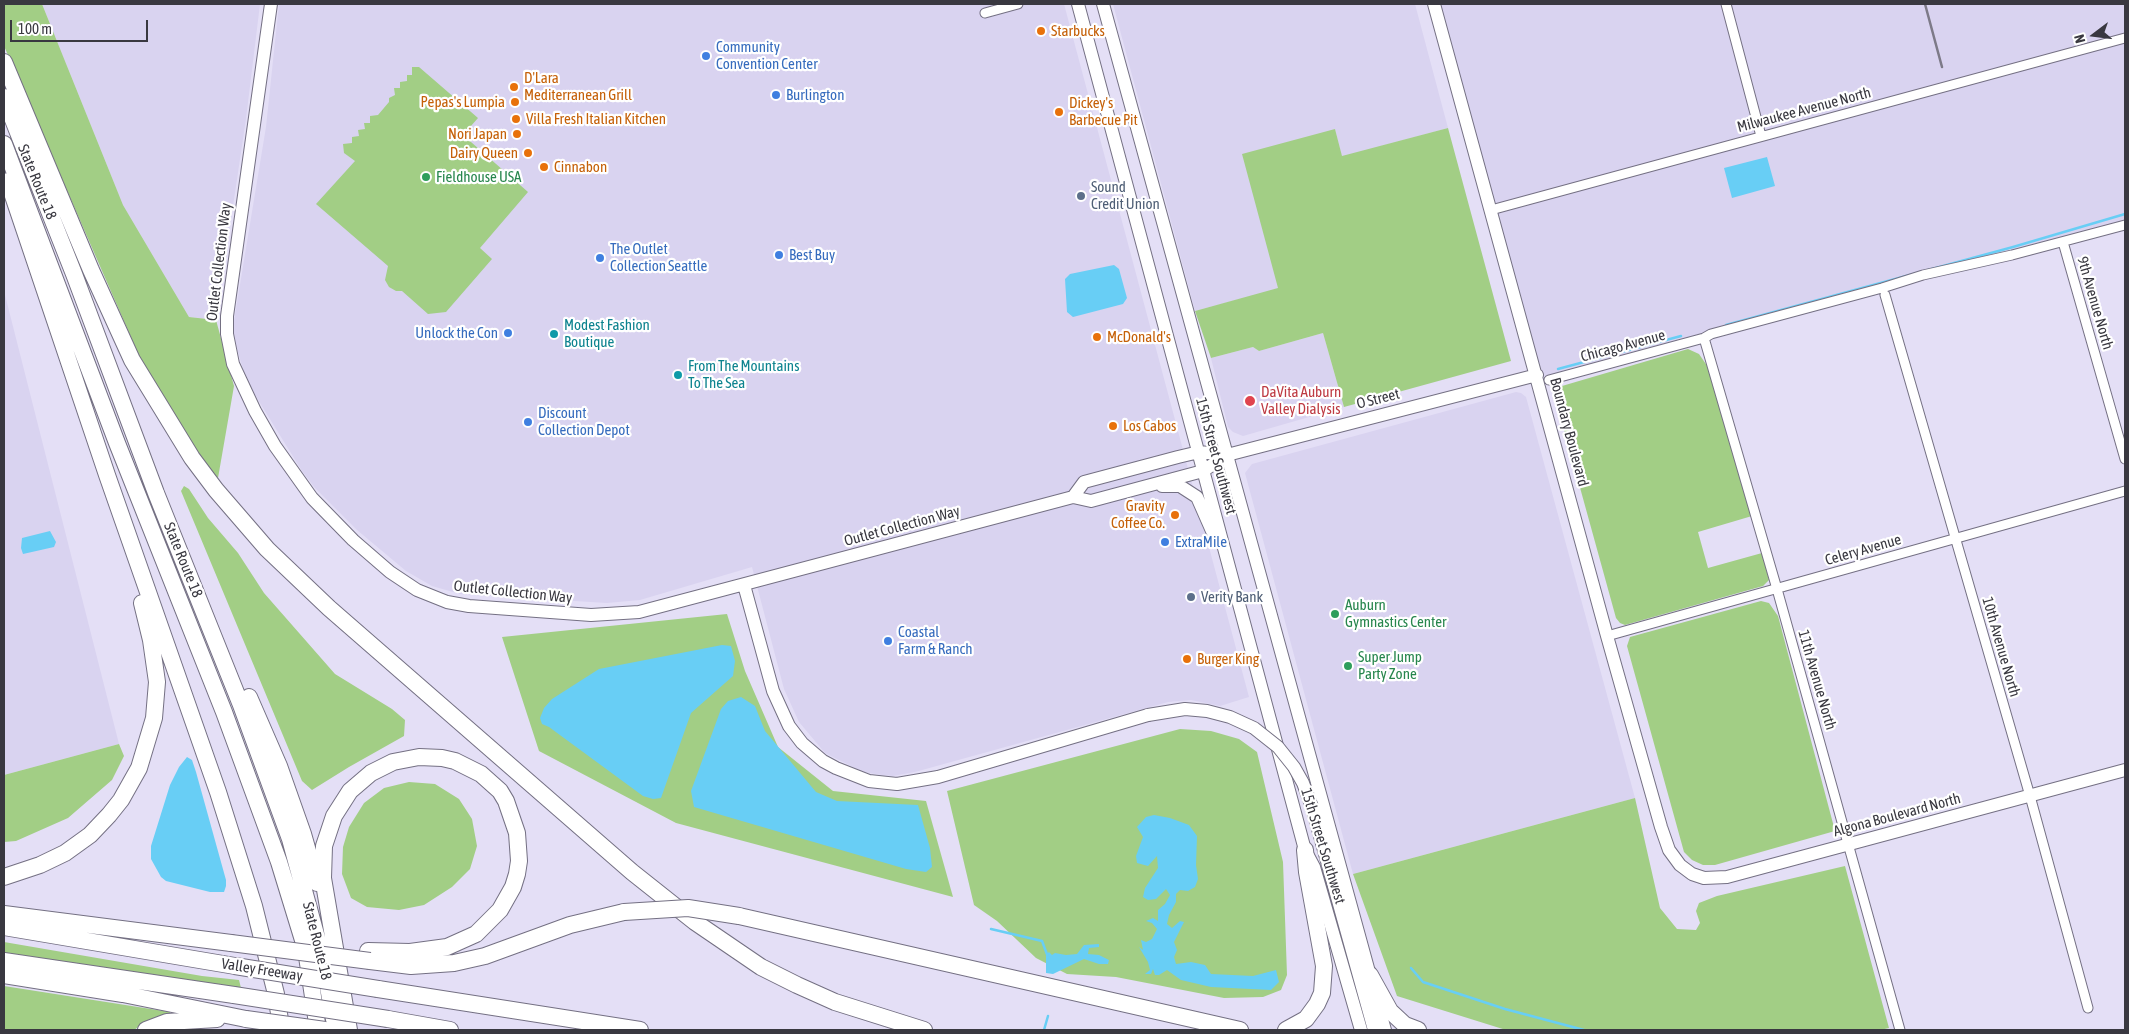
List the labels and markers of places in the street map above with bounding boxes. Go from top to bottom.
place label: Starbucks [1051,22,1105,40]
marker: Starbucks [1035,25,1047,37]
place label: Community Convention Center [716,38,818,73]
marker: Community Convention Center [700,50,712,62]
place label: D'Lara Mediterranean Grill [524,69,632,104]
marker: D'Lara Mediterranean Grill [508,81,520,93]
place label: Burlington [786,86,844,104]
marker: Burlington [770,89,782,101]
place label: Pepas's Lumpia [420,93,505,111]
place label: Dickey's Barbecue Pit [1069,94,1138,129]
marker: Pepas's Lumpia [509,96,521,108]
marker: Dickey's Barbecue Pit [1053,106,1065,118]
place label: Villa Fresh Italian Kitchen [526,110,666,128]
marker: Villa Fresh Italian Kitchen [510,113,522,125]
place label: Nori Japan [448,125,507,143]
marker: Nori Japan [511,128,523,140]
place label: Dairy Queen [450,144,518,162]
marker: Dairy Queen [522,147,534,159]
place label: Cinnabon [554,158,607,176]
marker: Cinnabon [538,161,550,173]
place label: Fieldhouse USA [436,168,521,186]
marker: Fieldhouse USA [420,171,432,183]
place label: Sound Credit Union [1091,178,1160,213]
marker: Sound Credit Union [1075,190,1087,202]
place label: The Outlet Collection Seattle [610,240,707,275]
place label: Best Buy [789,246,835,264]
marker: Best Buy [773,249,785,261]
marker: The Outlet Collection Seattle [594,252,606,264]
place label: Modest Fashion Boutique [564,316,650,351]
place label: Unlock the Con [415,324,498,342]
marker: Unlock the Con [502,327,514,339]
marker: Modest Fashion Boutique [548,328,560,340]
place label: McDonald's [1107,328,1171,346]
marker: McDonald's [1091,331,1103,343]
place label: From The Mountains To The Sea [688,357,799,392]
marker: From The Mountains To The Sea [672,369,684,381]
place label: DaVita Auburn Valley Dialysis [1261,383,1341,418]
marker: DaVita Auburn Valley Dialysis [1243,394,1257,408]
place label: Discount Collection Depot [538,404,630,439]
marker: Discount Collection Depot [522,416,534,428]
place label: Los Cabos [1123,417,1176,435]
marker: Los Cabos [1107,420,1119,432]
place label: Gravity Coffee Co. [1111,497,1165,532]
marker: Gravity Coffee Co. [1169,509,1181,521]
place label: ExtraMile [1175,533,1227,551]
marker: ExtraMile [1159,536,1171,548]
place label: Verity Bank [1201,588,1263,606]
marker: Verity Bank [1185,591,1197,603]
place label: Auburn Gymnastics Center [1345,596,1446,631]
marker: Auburn Gymnastics Center [1329,608,1341,620]
place label: Coastal Farm & Ranch [898,623,972,658]
marker: Coastal Farm & Ranch [882,635,894,647]
place label: Super Jump Party Zone [1358,648,1422,683]
place label: Burger King [1197,650,1259,668]
marker: Burger King [1181,653,1193,665]
marker: Super Jump Party Zone [1342,660,1354,672]

